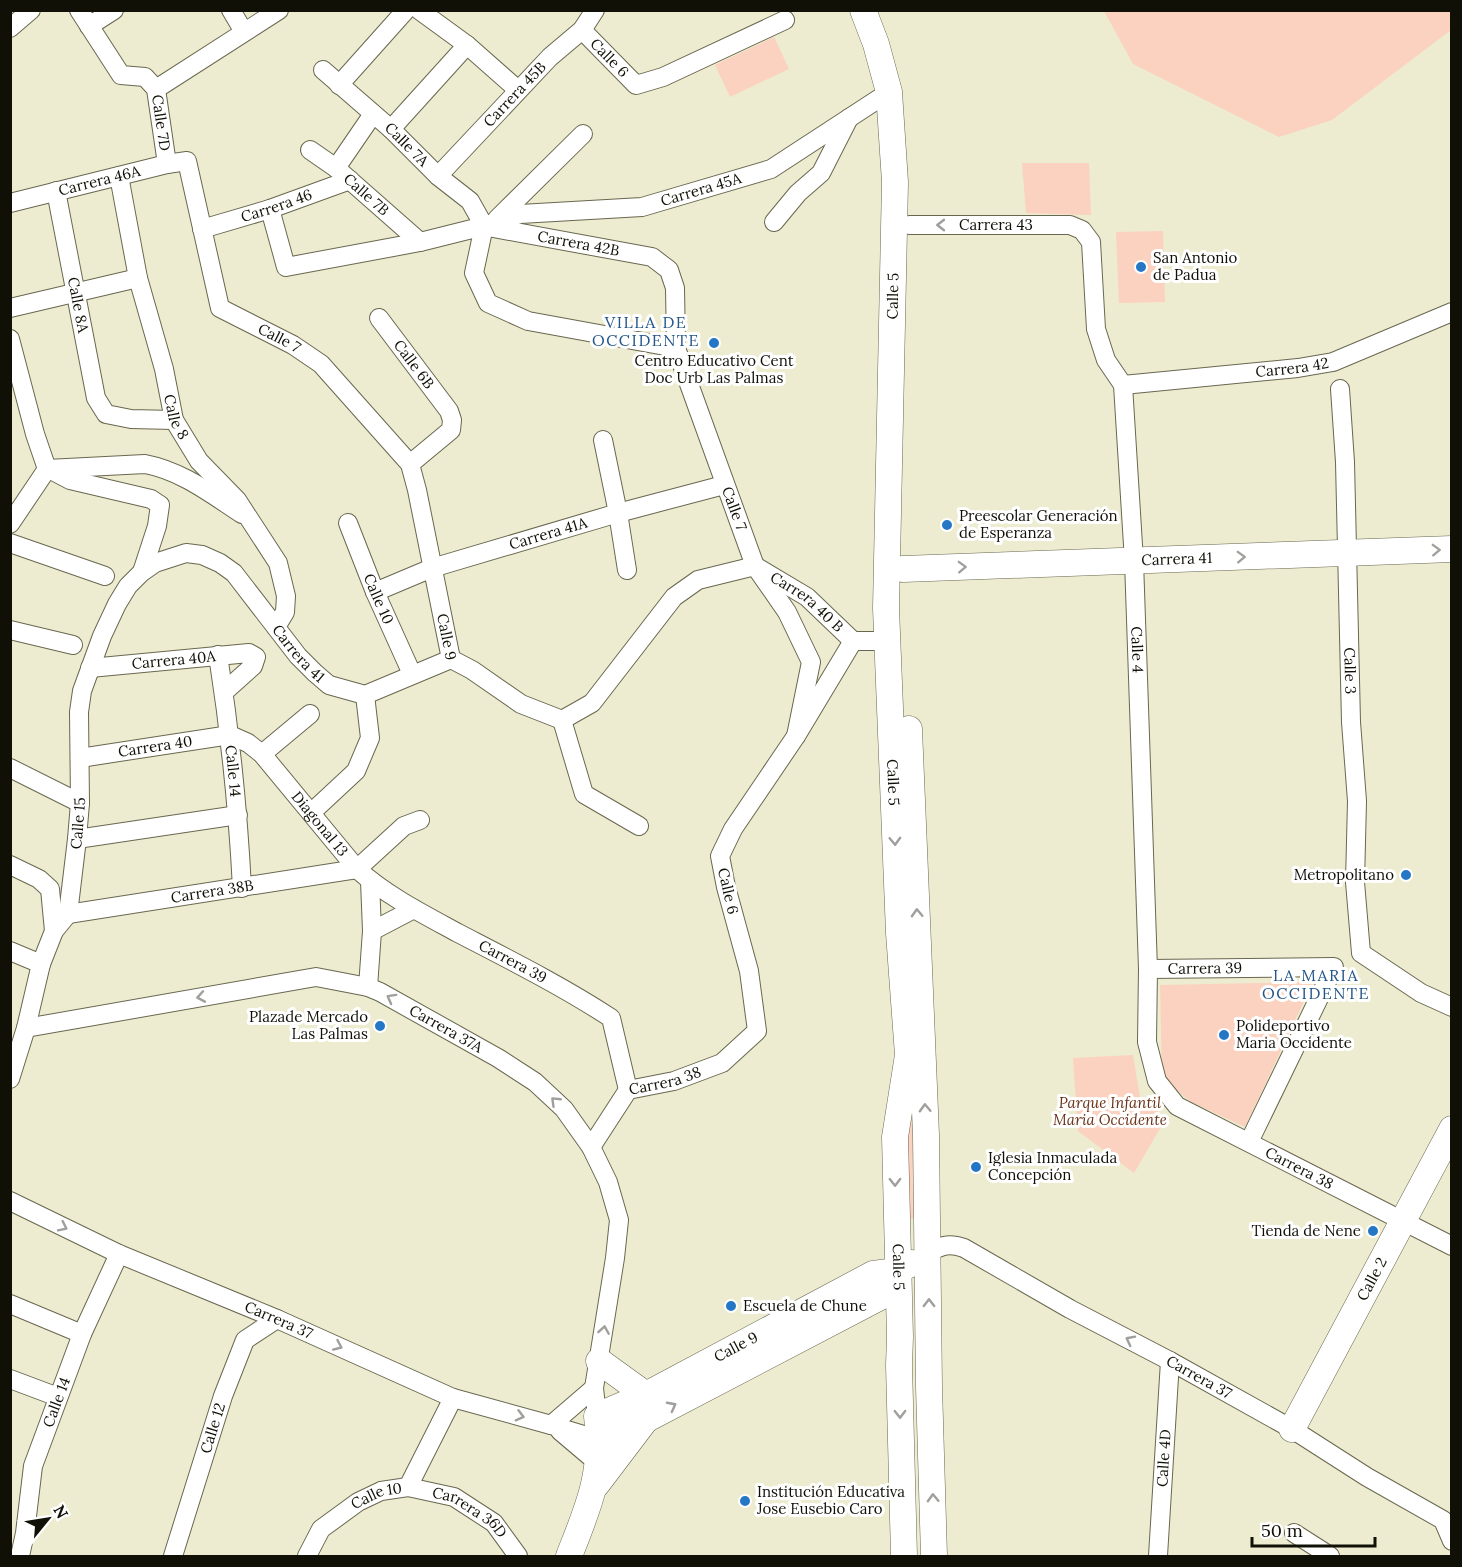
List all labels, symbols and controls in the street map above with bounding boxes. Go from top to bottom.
street label: Calle 6 [586,34,633,81]
street label: Carrera 45B [479,57,550,131]
street label: Calle 7D [148,93,175,152]
street label: Calle 7A [381,118,433,171]
street label: Carrera 46A [56,161,143,200]
street label: Carrera 45A [658,168,744,210]
street label: Calle 7B [340,169,393,220]
street label: Carrera 46 [238,185,315,226]
street label: Carrera 43 [959,215,1033,234]
one-way arrow [936,219,945,231]
street label: Carrera 42B [536,226,621,260]
place label: San Antonio de Padua [1153,248,1238,284]
marker: San Antonio de Padua [1134,260,1148,274]
street label: Calle 5 [883,273,902,319]
street label: Calle 8A [64,275,93,335]
district label: VILLA DE OCCIDENTE [592,312,700,350]
street label: Calle 7 [255,319,305,357]
street label: Calle 6B [390,336,439,392]
marker: Centro Educativo Cent Doc Urb Las Palmas [707,336,721,350]
place label: Centro Educativo Cent Doc Urb Las Palmas [635,351,794,387]
street label: Carrera 42 [1255,353,1330,381]
street label: Calle 8 [160,393,194,443]
street label: Calle 7 [718,484,751,533]
place label: Preescolar Generación de Esperanza [959,506,1118,542]
street label: Carrera 41A [507,512,590,554]
marker: Preescolar Generación de Esperanza [940,518,954,532]
one-way arrow [1431,543,1440,556]
street label: Carrera 41 [1141,548,1213,569]
one-way arrow [1236,550,1245,563]
one-way arrow [957,561,966,574]
street label: Carrera 40 B [767,567,848,636]
street label: Calle 10 [360,571,398,627]
street label: Calle 9 [433,612,461,662]
street label: Carrera 41 [268,621,329,686]
street label: Calle 4 [1127,626,1148,673]
street label: Carrera 40A [131,646,217,673]
street label: Calle 3 [1340,647,1360,694]
street label: Carrera 40 [117,731,193,761]
street label: Calle 14 [221,744,245,798]
street label: Calle 5 [883,759,904,806]
street label: Diagonal 13 [288,787,353,860]
street label: Calle 15 [66,797,89,850]
one-way arrow [888,837,901,846]
place label: Metropolitano [1294,865,1394,884]
street label: Calle 6 [714,866,743,916]
marker: Metropolitano [1399,868,1413,882]
street label: Carrera 38B [169,875,255,907]
one-way arrow [910,909,923,918]
street label: Carrera 39 [476,935,550,987]
street label: Carrera 39 [1168,958,1242,978]
district label: LA MARIA OCCIDENTE [1262,965,1370,1003]
one-way arrow [197,990,207,1003]
one-way arrow [387,994,397,1005]
street label: Carrera 37A [406,1000,487,1057]
place label: Plazade Mercado Las Palmas [249,1007,368,1043]
place label: Polideportivo Maria Occidente [1236,1016,1352,1052]
marker: Plazade Mercado Las Palmas [373,1019,387,1033]
marker: Polideportivo Maria Occidente [1217,1028,1231,1042]
street label: Carrera 38 [627,1062,704,1099]
park label: Parque Infantil Maria Occidente [1053,1093,1167,1129]
one-way arrow [552,1098,563,1109]
one-way arrow [919,1104,932,1113]
street label: Carrera 38 [1262,1143,1337,1193]
place label: Iglesia Inmaculada Concepción [988,1148,1117,1184]
marker: Iglesia Inmaculada Concepción [969,1160,983,1174]
one-way arrow [889,1177,902,1186]
one-way arrow [57,1219,68,1231]
place label: Tienda de Nene [1252,1221,1361,1240]
marker: Tienda de Nene [1366,1224,1380,1238]
street label: Calle 5 [889,1243,909,1290]
street label: Calle 2 [1352,1254,1391,1304]
place label: Escuela de Chune [743,1296,867,1315]
street label: Carrera 37 [242,1297,316,1343]
marker: Escuela de Chune [724,1299,738,1313]
one-way arrow [923,1299,935,1308]
one-way arrow [597,1325,609,1334]
street label: Calle 9 [710,1327,761,1366]
one-way arrow [1126,1336,1137,1347]
one-way arrow [332,1339,343,1351]
street label: Carrera 37 [1163,1351,1235,1403]
street label: Calle 14 [38,1374,74,1430]
street label: Calle 12 [196,1400,229,1456]
one-way arrow [666,1402,676,1413]
one-way arrow [514,1409,524,1421]
one-way arrow [894,1409,906,1418]
street label: Calle 4D [1152,1429,1175,1488]
street label: Calle 10 [347,1478,403,1513]
place label: Institución Educativa Jose Eusebio Caro [756,1482,905,1518]
street label: Carrera 36D [431,1483,512,1541]
north arrow [18,1489,78,1549]
marker: Institución Educativa Jose Eusebio Caro [738,1494,752,1508]
one-way arrow [926,1494,939,1503]
text: N [49,1501,73,1522]
scale bar [1252,1510,1375,1548]
text: 50 m [1261,1519,1303,1542]

